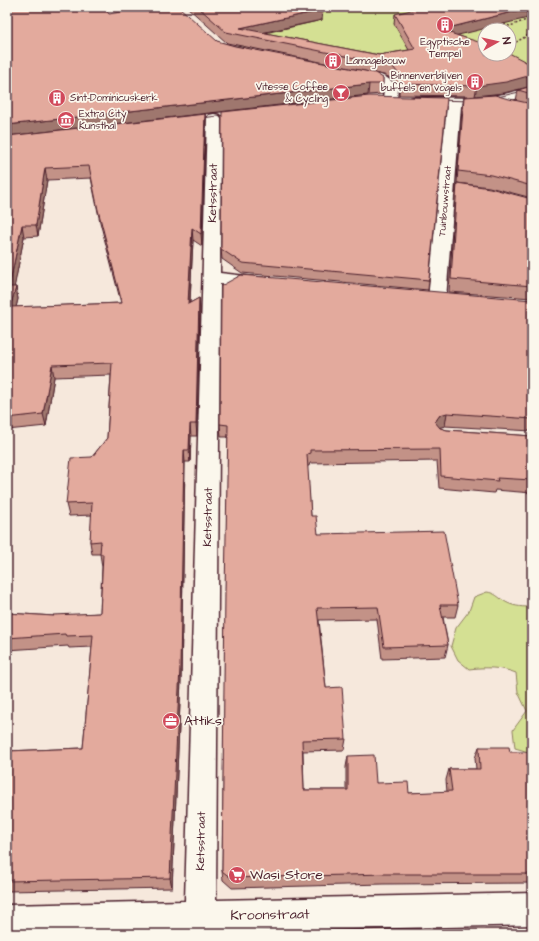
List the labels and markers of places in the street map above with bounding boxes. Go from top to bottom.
building icon: Egyptische Tempel [435,15,455,35]
place label: Egyptische Tempel [420,35,470,61]
building icon: Lamagebouw [323,51,343,71]
place label: Lamagebouw [346,54,406,69]
place label: Binnenverblijven buffels en vogels [381,69,462,96]
building icon: Binnenverblijven buffels en vogels [465,72,485,92]
place label: Vitesse Coffee & Cycling [256,80,329,107]
bar icon: Vitesse Coffee & Cycling [331,83,351,103]
building icon: Sint-Dominicuskerk [47,88,67,108]
place label: Sint-Dominicuskerk [70,91,158,105]
place label: Extra City Kunsthal [79,107,127,133]
museum icon: Extra City Kunsthal [56,110,76,130]
office icon: Attiks [161,711,181,731]
place label: Attiks [184,711,222,731]
supermarket icon: Wasi Store [227,865,247,885]
place label: Wasi Store [250,865,323,885]

